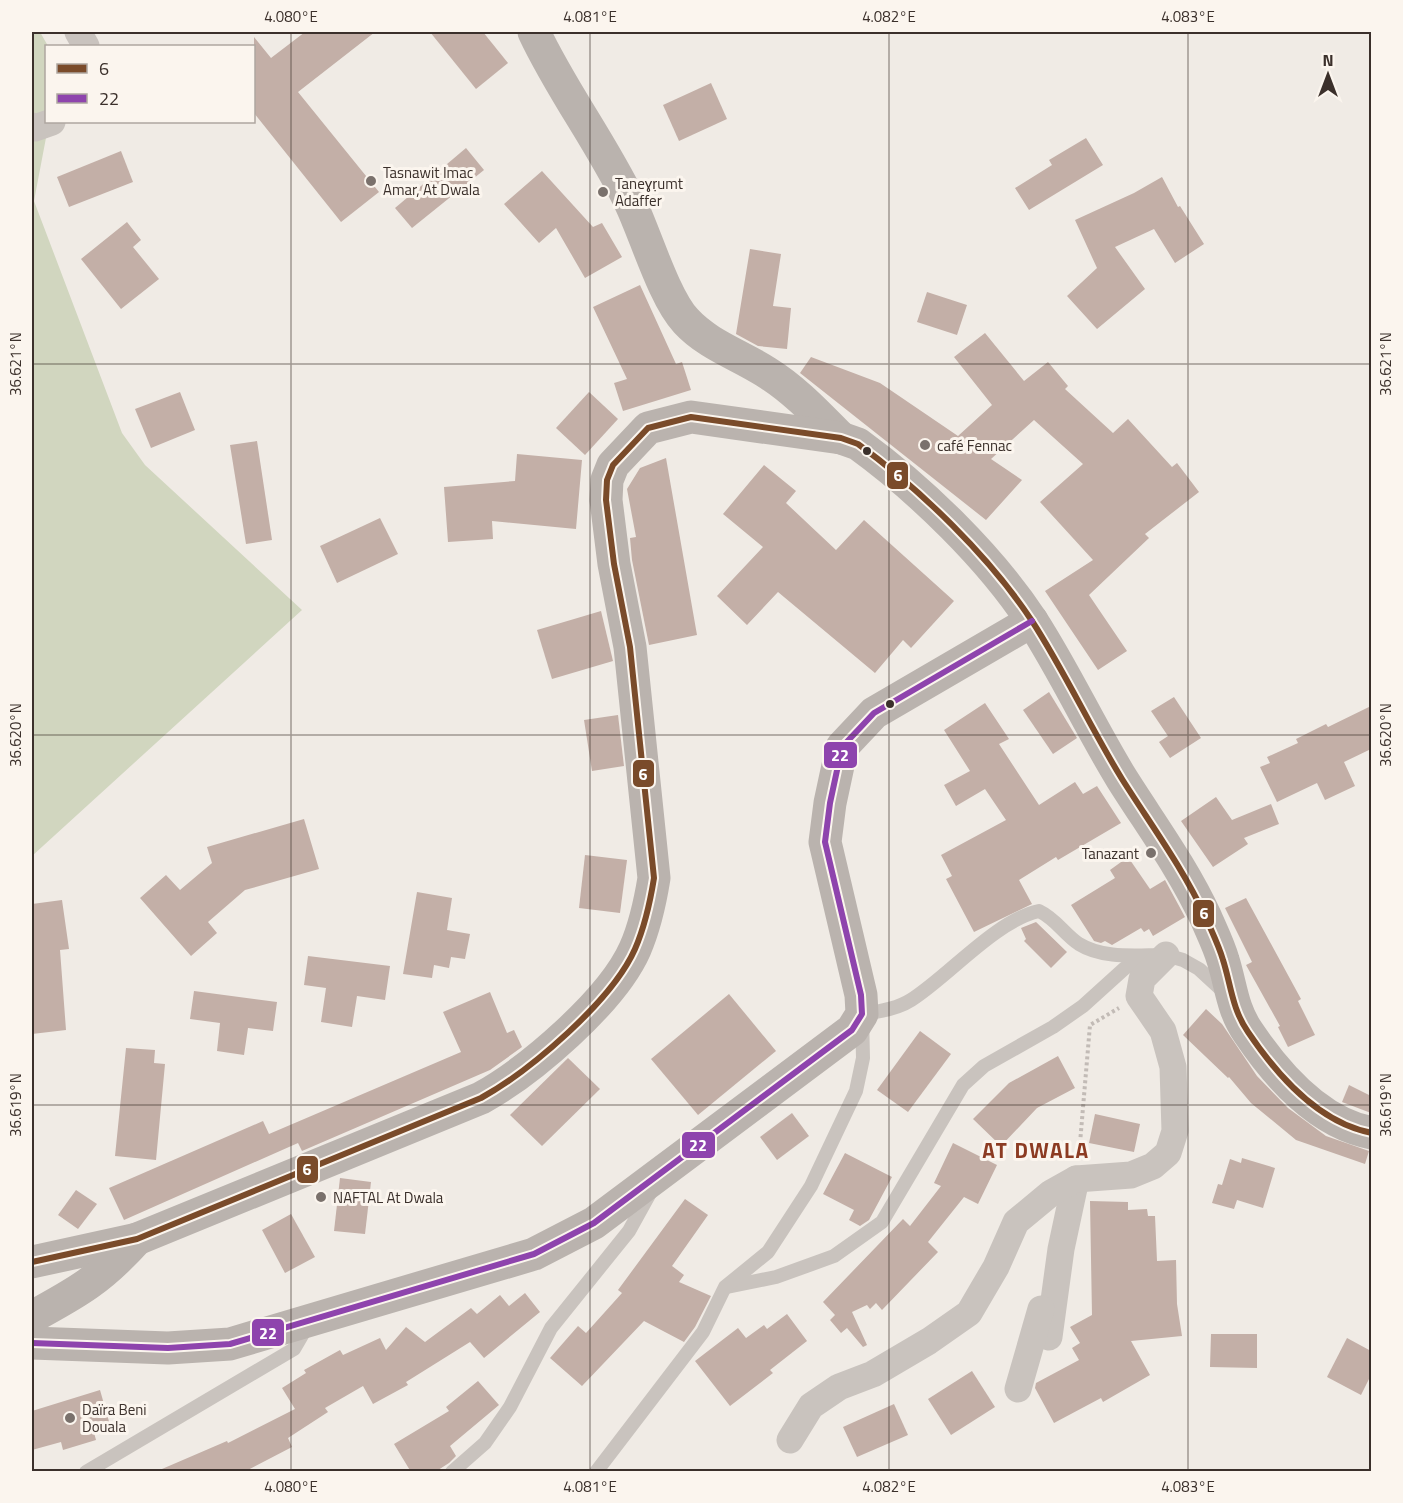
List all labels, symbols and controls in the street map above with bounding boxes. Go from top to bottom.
text: 4.080°E [264,5,318,28]
text: 4.081°E [563,5,617,28]
text: 4.082°E [862,5,916,28]
text: 4.083°E [1161,5,1215,28]
legend [45,45,255,123]
north arrow [1298,45,1358,105]
text: N [1322,48,1334,72]
text: 6 [99,55,109,82]
text: 22 [99,85,119,112]
place label: Tasnawit Imac Amar, At Dwala [383,161,480,201]
place label: Taneɣṛumt Adaffer [615,172,684,212]
marker: Tasnawit Imac Amar, At Dwala [364,174,378,188]
marker: Taneɣṛumt Adaffer [596,185,610,199]
text: 36.621°N [4,332,27,396]
text: 36.621°N [1374,332,1397,396]
place label: café Fennac [937,434,1012,457]
marker: café Fennac [918,438,932,452]
unlabelled marker [861,445,873,457]
line badge: 6 [886,461,909,490]
text: 6 [894,463,903,487]
unlabelled marker [884,698,896,710]
text: 36.620°N [4,703,27,767]
text: 36.620°N [1374,703,1397,767]
line badge: 22 [823,741,858,769]
text: 22 [831,743,849,767]
line badge: 6 [632,759,655,788]
text: 6 [639,762,648,786]
place label: Tanazant [1082,842,1140,865]
marker: Tanazant [1144,846,1158,860]
line badge: 6 [1192,899,1215,928]
text: 6 [1200,901,1209,925]
text: 36.619°N [4,1073,27,1137]
text: 36.619°N [1374,1073,1397,1137]
line badge: 22 [681,1131,716,1159]
text: 22 [689,1133,707,1157]
district label: AT DWALA [982,1134,1090,1166]
line badge: 6 [296,1155,319,1184]
text: 6 [303,1157,312,1181]
place label: NAFTAL At Dwala [333,1186,444,1209]
marker: NAFTAL At Dwala [314,1190,328,1204]
line badge: 22 [251,1318,285,1347]
text: 22 [259,1321,277,1345]
place label: Daïra Beni Douala [82,1398,147,1438]
marker: Daïra Beni Douala [63,1411,77,1425]
text: 4.080°E [264,1475,318,1498]
text: 4.081°E [563,1475,617,1498]
text: 4.082°E [862,1475,916,1498]
text: 4.083°E [1161,1475,1215,1498]

